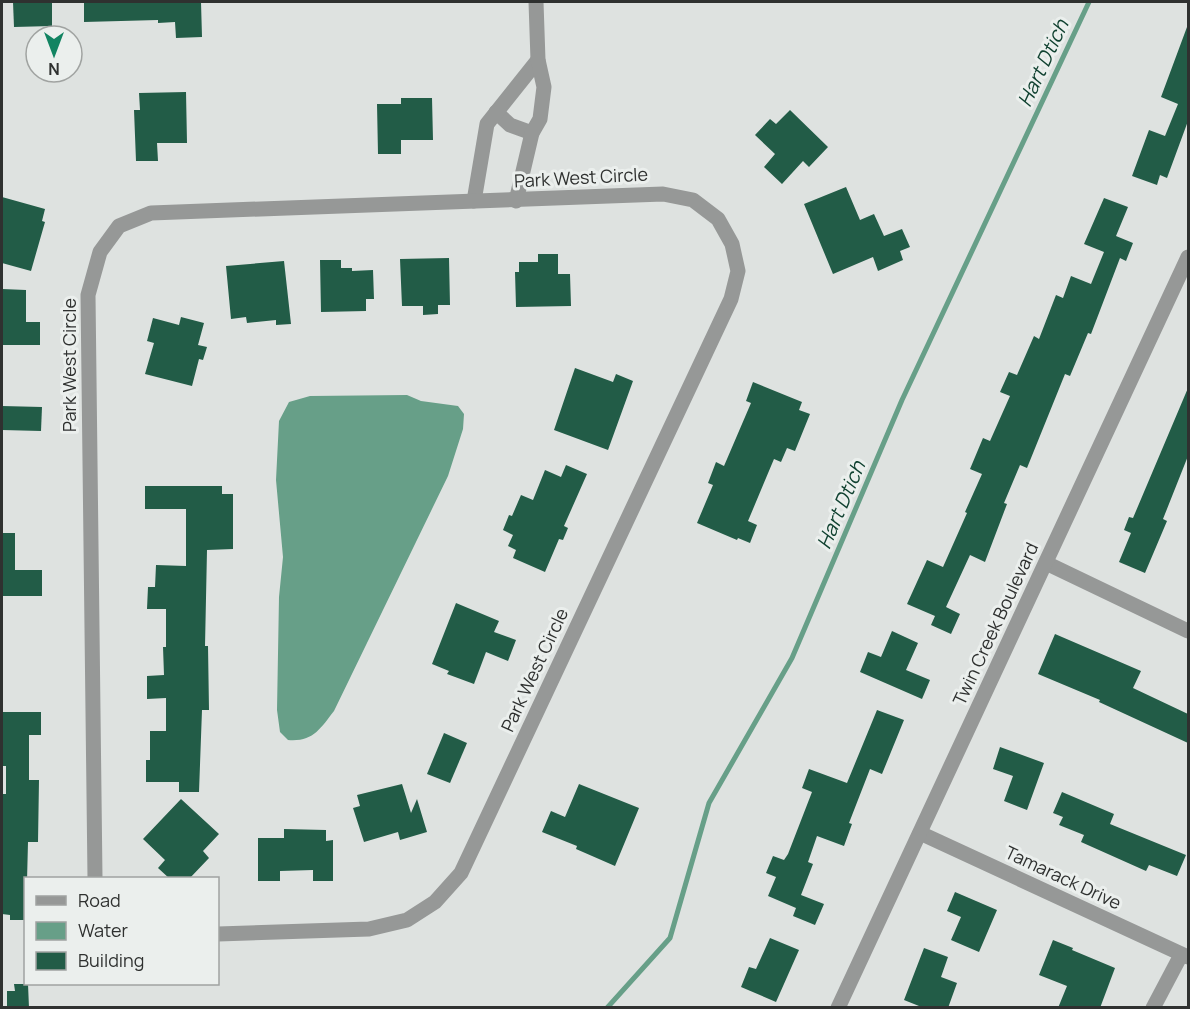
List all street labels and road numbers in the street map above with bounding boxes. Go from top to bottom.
street label: Park West Circle [513,162,648,192]
street label: Park West Circle [57,298,81,432]
street label: Twin Creek Boulevard [947,538,1043,709]
street label: Park West Circle [495,604,573,735]
street label: Tamarack Drive [1002,840,1125,914]

